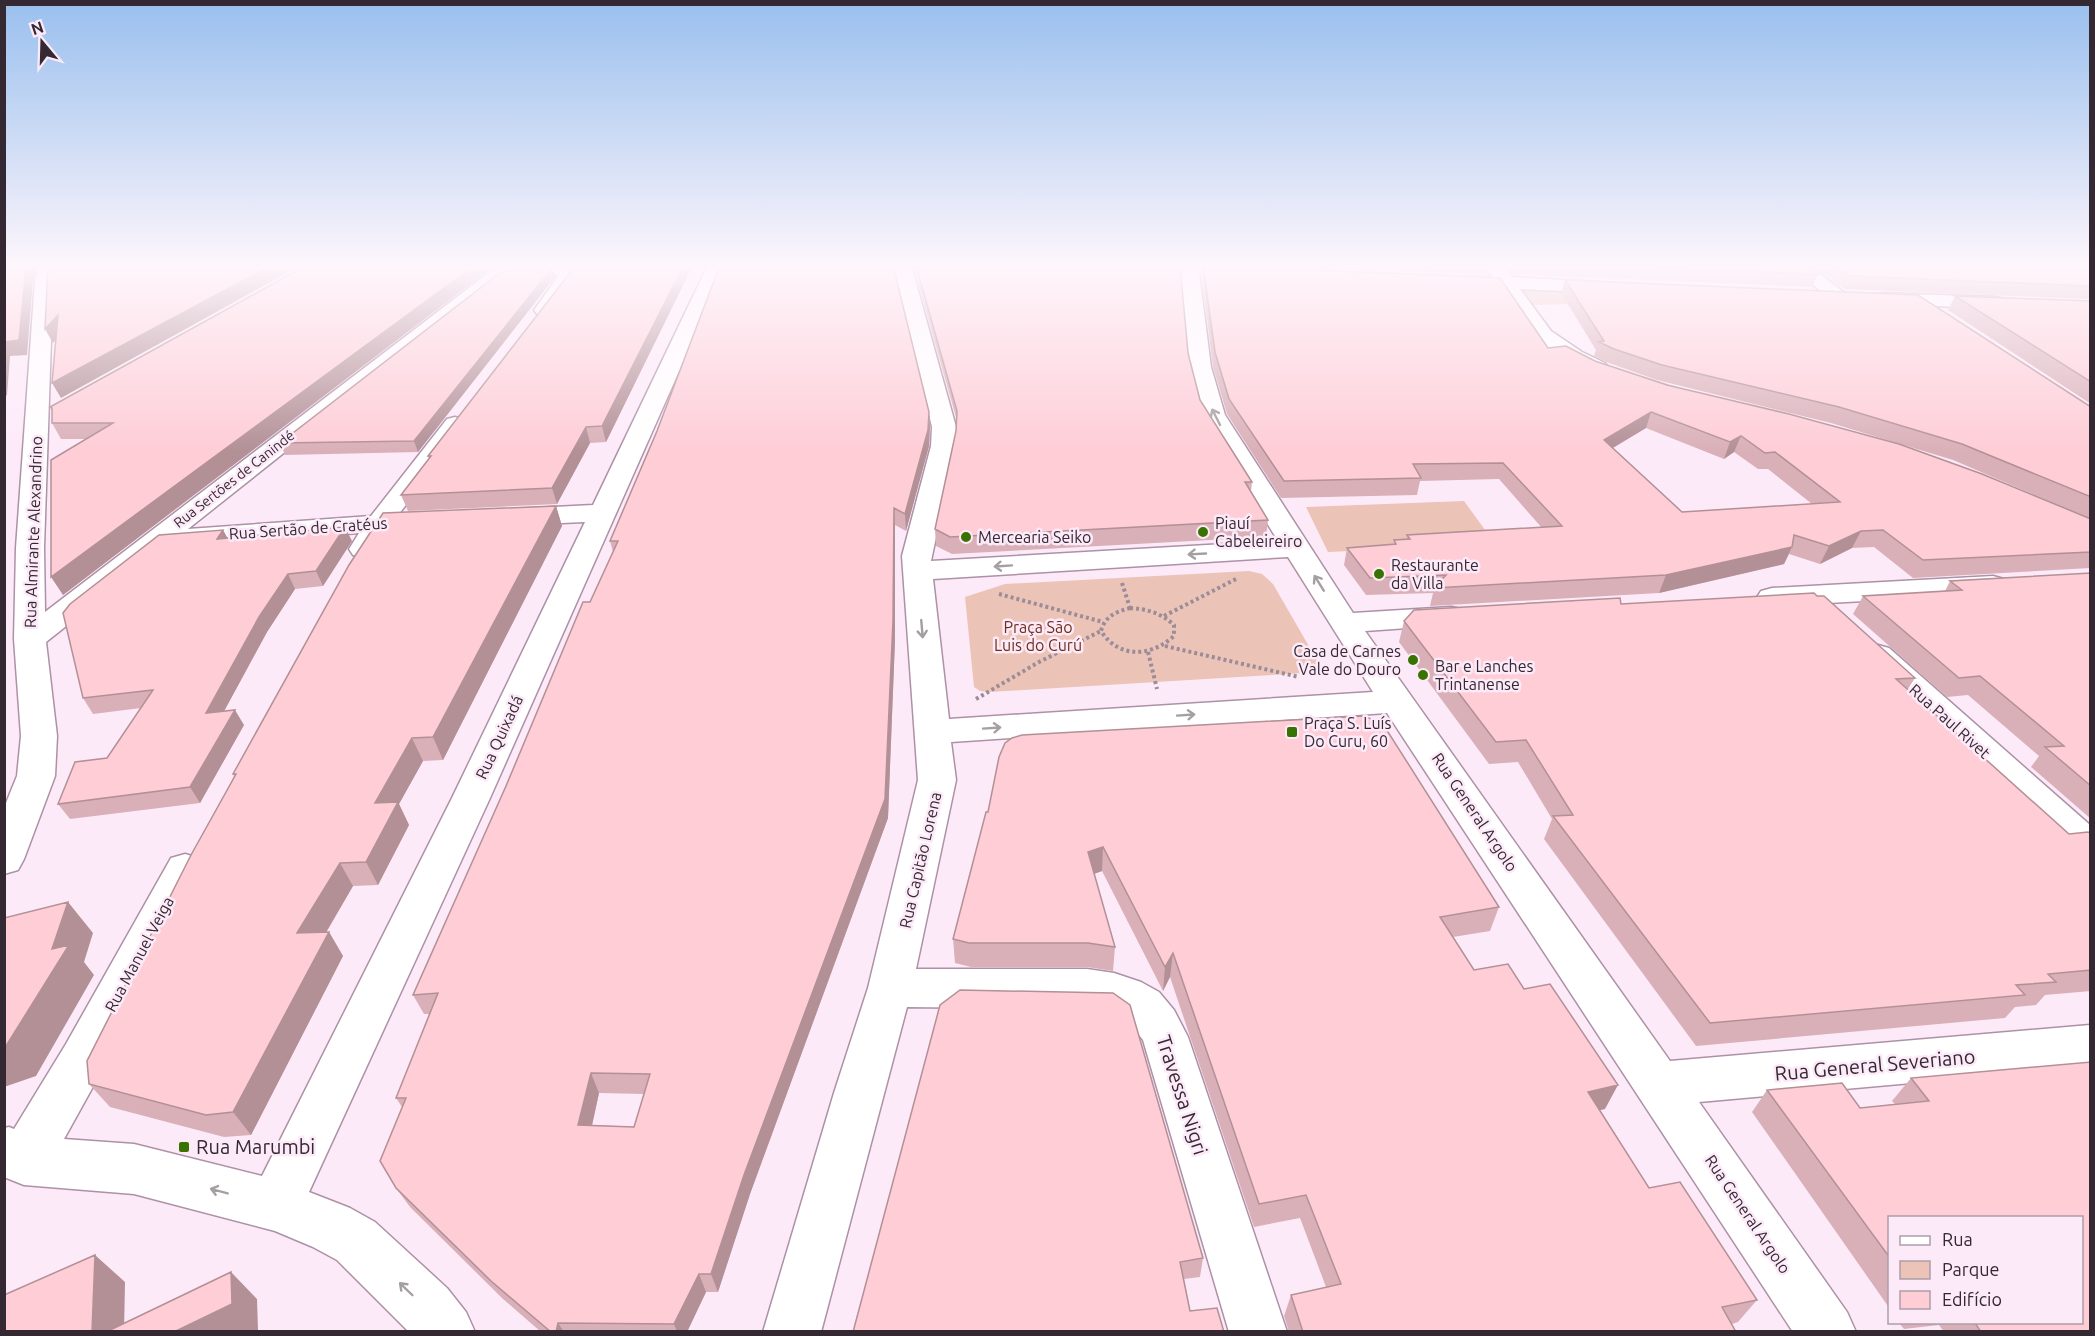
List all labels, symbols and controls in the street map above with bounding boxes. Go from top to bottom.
north arrow [12,12,72,72]
text: N [29,17,46,38]
one-way arrow [1210,409,1222,427]
street label: Rua Sertões de Canindé [171,427,297,531]
street label: Rua Almirante Alexandrino [21,436,45,628]
street label: Rua Sertão de Cratéus [228,513,388,543]
place label: Piauí Cabeleireiro [1215,514,1302,550]
marker: Piauí Cabeleireiro [1196,525,1210,539]
place label: Mercearia Seiko [978,528,1091,546]
marker: Mercearia Seiko [959,530,973,544]
one-way arrow [1188,548,1208,559]
place label: Restaurante da Villa [1391,556,1479,592]
one-way arrow [993,560,1013,571]
marker: Restaurante da Villa [1372,567,1386,581]
one-way arrow [1313,575,1325,592]
park label: Praça São Luis do Curú [994,618,1082,654]
one-way arrow [917,619,928,639]
place label: Casa de Carnes Vale do Douro [1293,642,1401,678]
marker: Casa de Carnes Vale do Douro [1406,653,1420,667]
place label: Bar e Lanches Trintanense [1435,657,1534,693]
marker: Bar e Lanches Trintanense [1416,668,1430,682]
street label: Rua Paul Rivet [1906,680,1995,762]
street label: Rua Quixadá [472,692,526,782]
one-way arrow [1176,709,1196,720]
place label: Praça S. Luís Do Curu, 60 [1304,714,1392,750]
one-way arrow [981,722,1001,733]
marker: Praça S. Luís Do Curu, 60 [1285,725,1299,739]
street label: Rua General Argolo [1429,749,1521,875]
street label: Rua Capitão Lorena [896,790,944,930]
street label: Rua Manuel Veiga [101,893,177,1015]
street label: Travessa Nigri [1152,1032,1213,1158]
street label: Rua General Severiano [1774,1044,1976,1085]
place label: Rua Marumbi [196,1135,315,1158]
marker: Rua Marumbi [177,1140,191,1154]
street label: Rua General Argolo [1702,1151,1794,1277]
one-way arrow [210,1185,229,1196]
legend [1888,1216,2083,1324]
text: Rua [1942,1229,1973,1249]
text: Parque [1942,1259,1999,1279]
one-way arrow [399,1281,414,1296]
text: Edifício [1942,1289,2002,1309]

